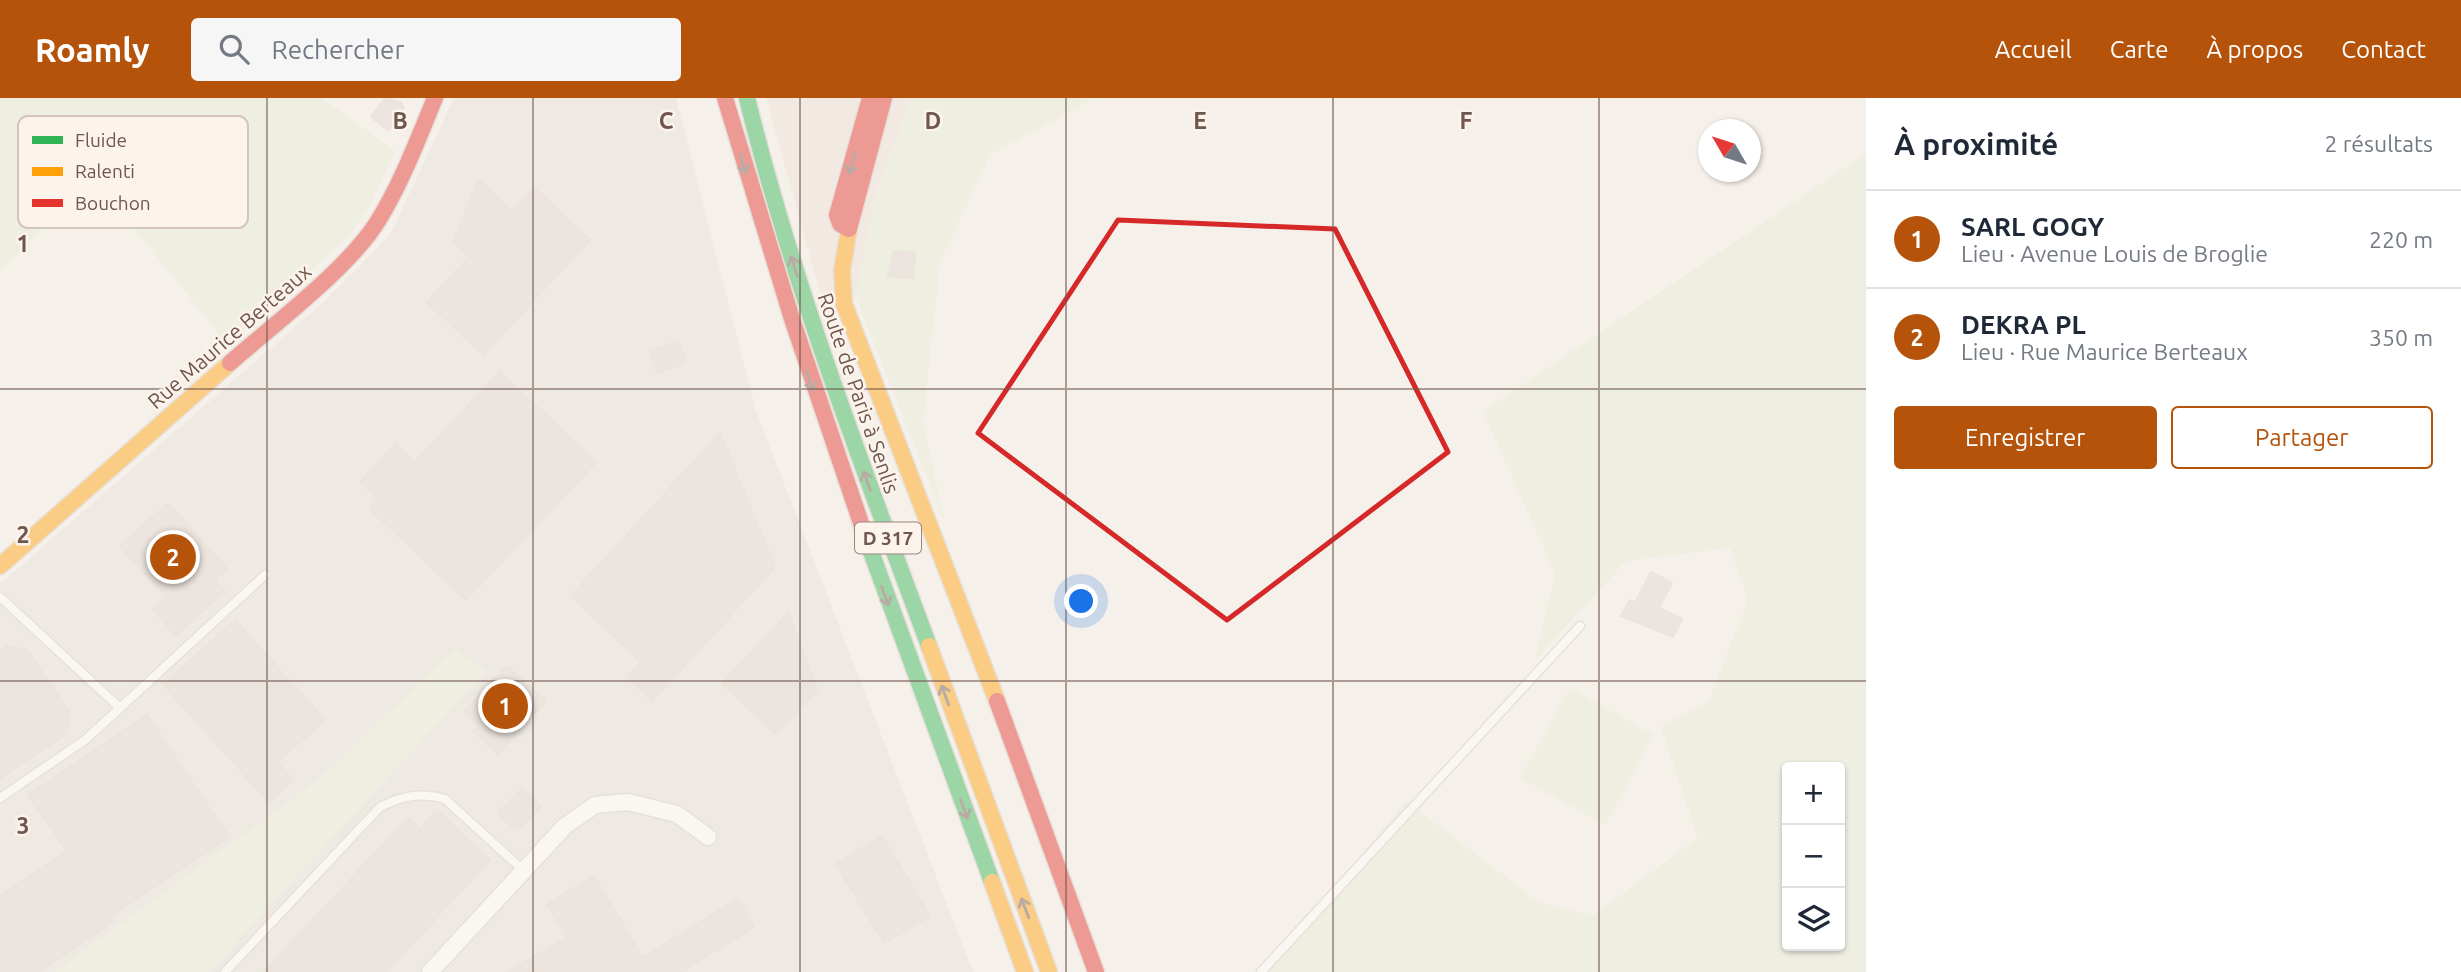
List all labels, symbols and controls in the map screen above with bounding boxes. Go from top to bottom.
search box [191,18,681,81]
icon: search [215,30,253,68]
text: Roamly [35,31,149,68]
text: Rechercher [271,35,404,64]
text: Accueil [1995,36,2072,63]
text: Carte [2110,36,2169,63]
text: À propos [2207,36,2303,63]
text: Contact [2341,36,2426,63]
text: B [392,108,408,133]
text: C [659,108,674,133]
text: D [925,108,941,133]
text: E [1193,108,1207,133]
text: F [1460,108,1473,133]
legend [18,116,248,228]
north arrow [1698,119,1761,182]
text: À proximité [1894,127,2058,161]
text: Fluide [75,129,127,151]
text: 2 résultats [2324,131,2433,156]
one-way arrow [738,152,751,174]
one-way arrow [844,153,857,175]
text: Ralenti [75,160,135,182]
text: Bouchon [75,192,151,214]
text: SARL GOGY [1961,212,2104,241]
text: 1 [1911,227,1923,252]
text: 220 m [2369,227,2433,252]
text: 1 [17,231,29,256]
text: Lieu · Avenue Louis de Broglie [1961,241,2268,266]
one-way arrow [787,255,799,277]
street label: Rue Maurice Berteaux [143,259,316,413]
street label: Route de Paris à Senlis [813,289,905,497]
text: DEKRA PL [1961,310,2086,339]
text: 2 [1911,325,1923,350]
text: 350 m [2369,325,2433,350]
text: Lieu · Rue Maurice Berteaux [1961,339,2248,364]
one-way arrow [805,370,818,392]
button: Enregistrer [1894,406,2157,469]
button: Partager [2171,406,2433,469]
one-way arrow [860,471,872,493]
text: 2 [17,522,29,547]
road number: D 317 [855,522,921,554]
pin: 2 [150,531,196,583]
one-way arrow [880,584,892,606]
your location [1064,584,1098,618]
pin: 1 [482,680,528,732]
one-way arrow [938,684,951,706]
map controls [1782,762,1845,951]
button: + [1782,762,1845,825]
one-way arrow [959,798,971,820]
text: 3 [17,813,29,838]
button: − [1782,825,1845,888]
button: layers [1782,888,1845,951]
one-way arrow [1017,898,1030,920]

